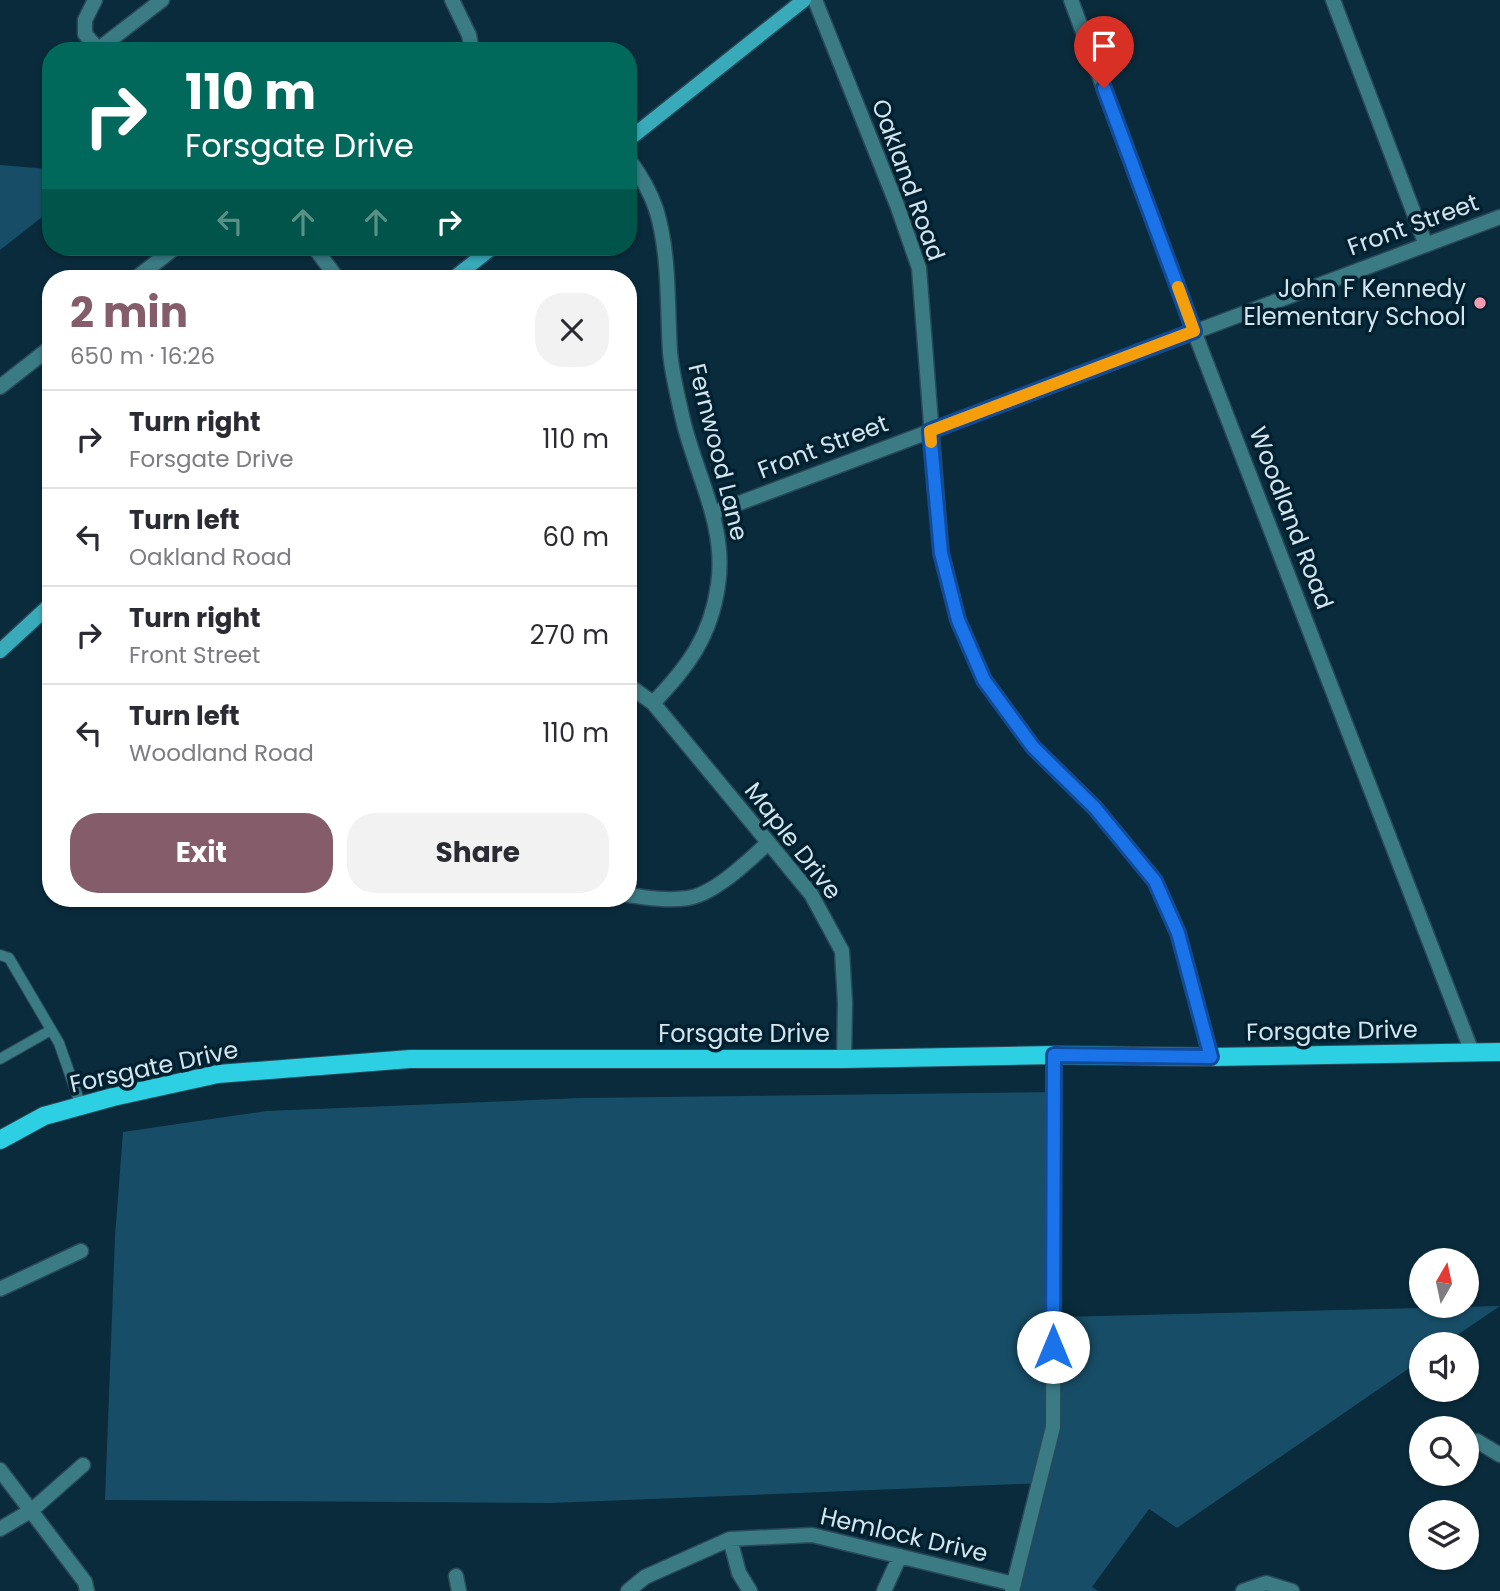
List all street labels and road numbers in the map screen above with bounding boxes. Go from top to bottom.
street label: Oakland Road [864,94,953,265]
street label: Front Street [1343,186,1483,263]
street label: Fernwood Lane [681,360,756,544]
street label: Front Street [753,407,893,487]
street label: Woodland Road [1241,422,1341,614]
street label: Maple Drive [737,775,850,906]
street label: Forsgate Drive [1246,1013,1418,1048]
street label: Forsgate Drive [658,1017,830,1050]
street label: Forsgate Drive [67,1033,241,1100]
street label: Hemlock Drive [817,1499,991,1570]

